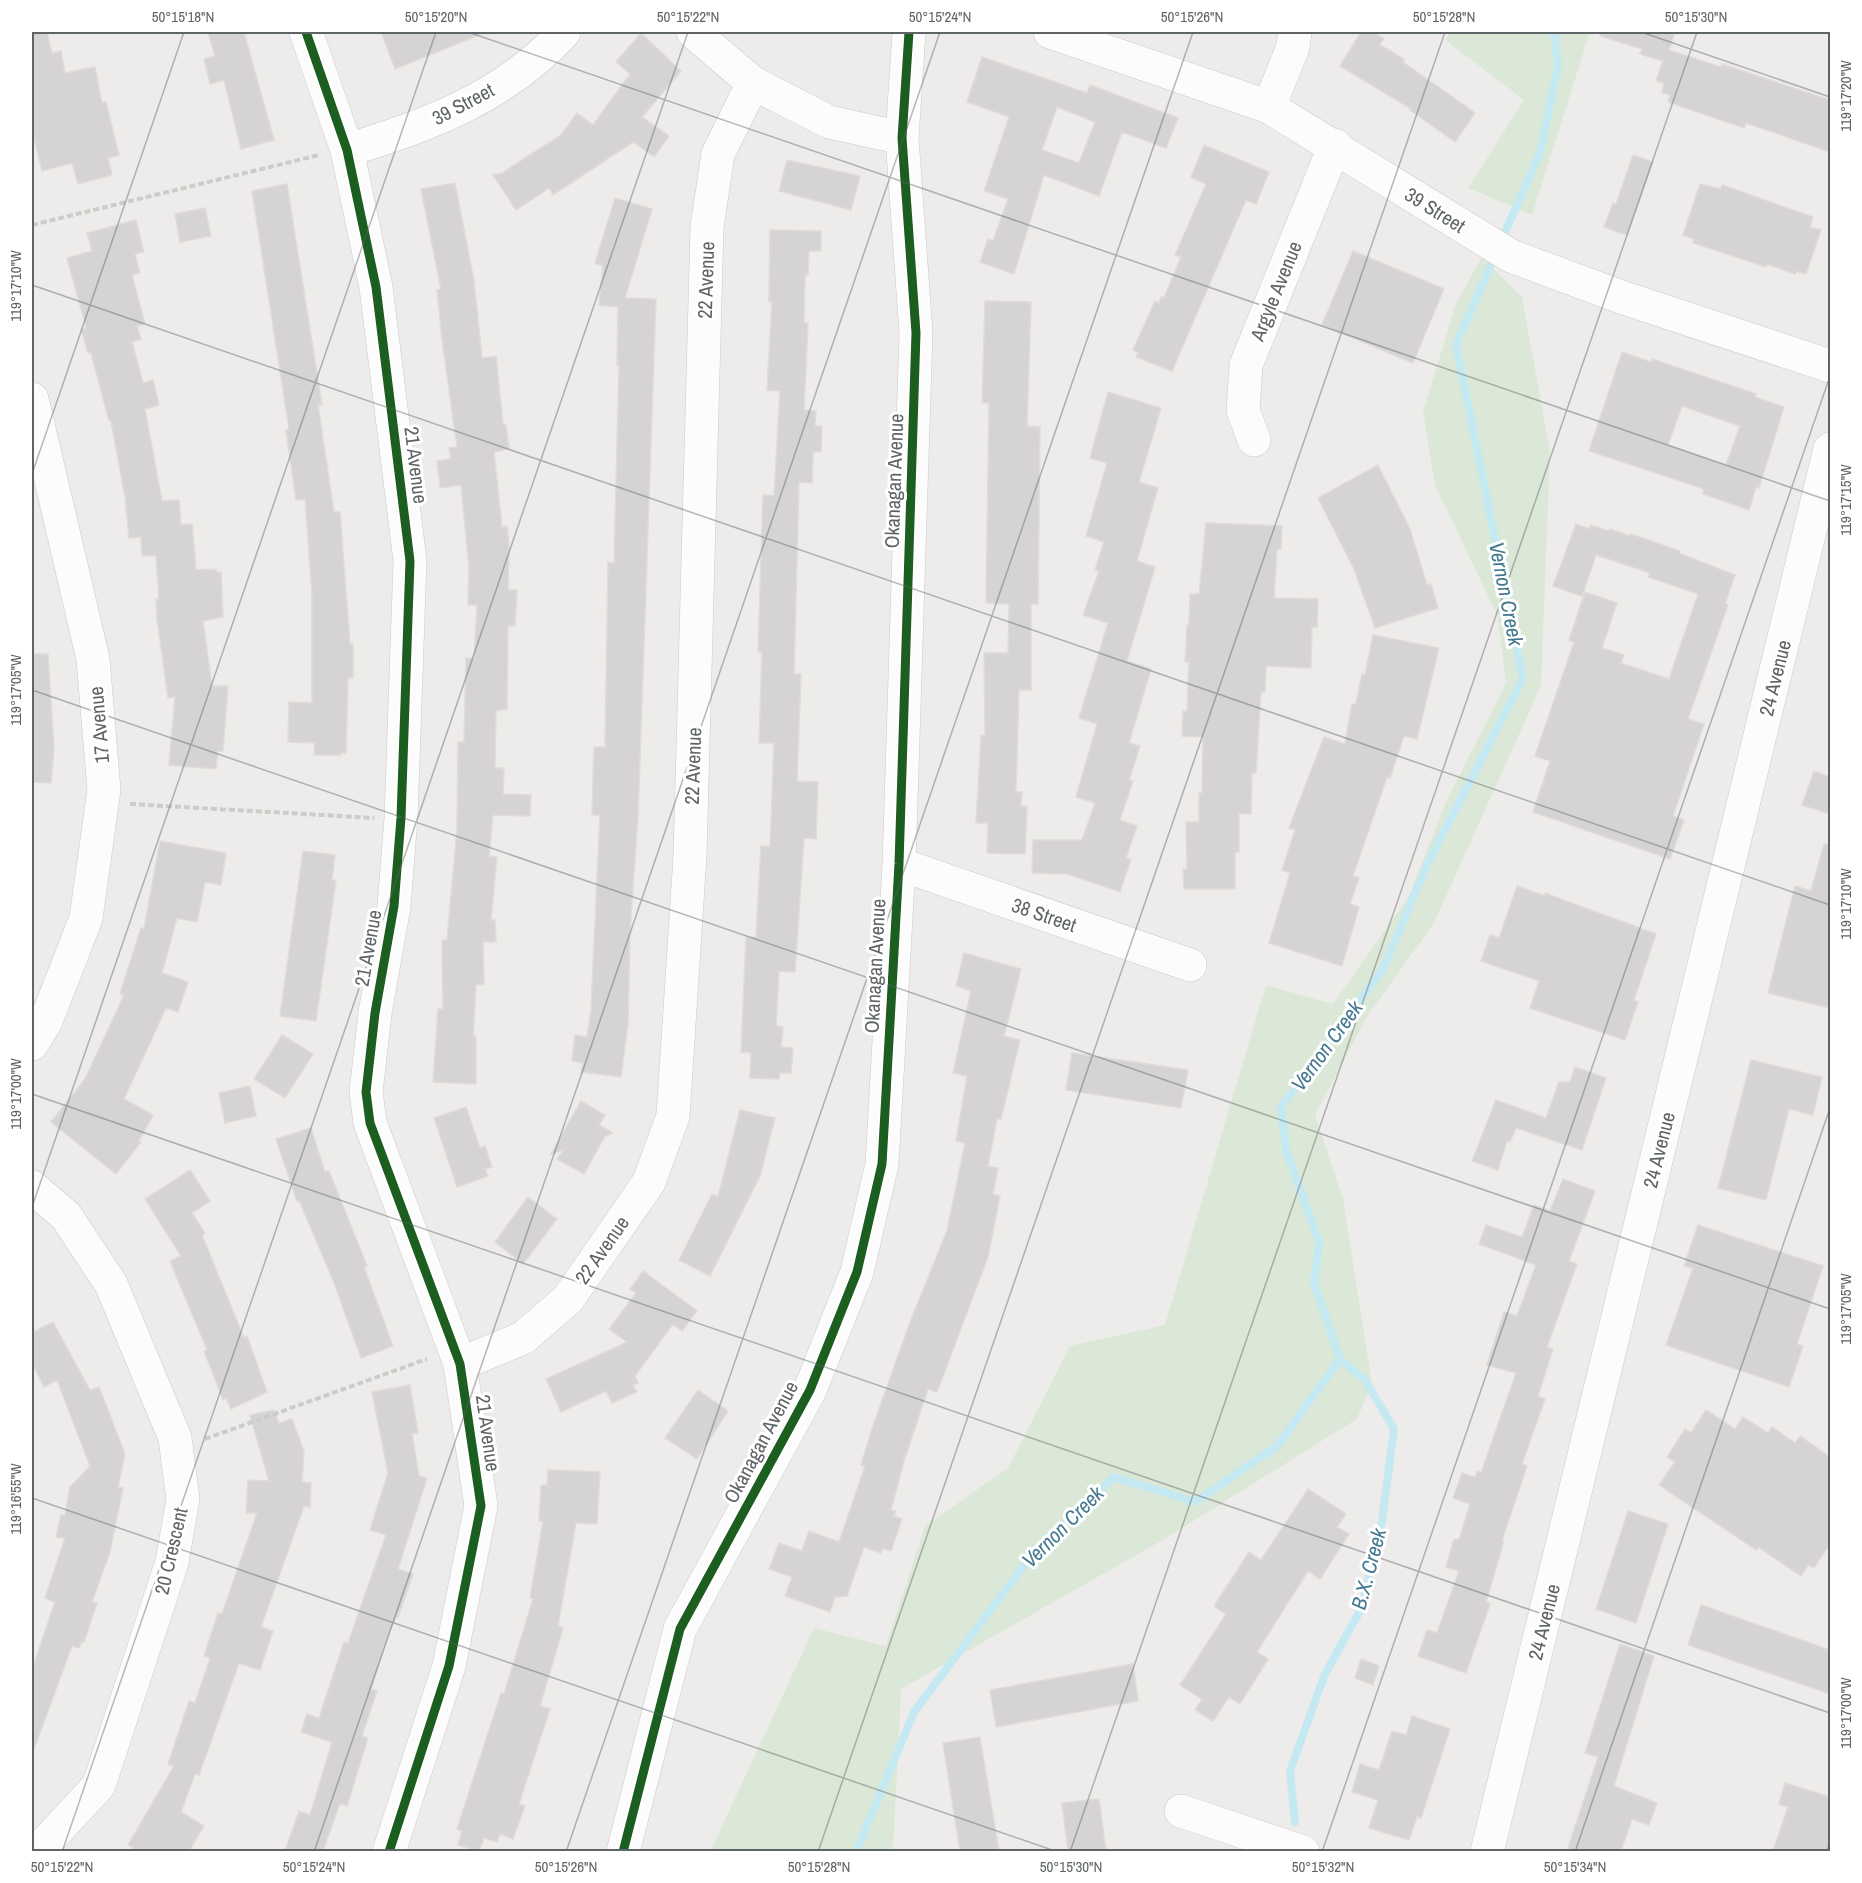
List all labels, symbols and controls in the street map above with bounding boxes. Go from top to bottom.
text: 50°15'18"N [152,6,214,27]
text: 50°15'20"N [405,6,467,27]
text: 50°15'22"N [657,6,719,27]
text: 50°15'24"N [909,6,971,27]
text: 50°15'26"N [1161,6,1223,27]
text: 50°15'28"N [1413,6,1475,27]
text: 50°15'30"N [1665,6,1727,27]
text: 119°17'20"W [1835,60,1856,132]
street label: 39 Street [427,76,499,131]
street label: 39 Street [1400,180,1471,239]
street label: Argyle Avenue [1243,237,1308,346]
street label: 22 Avenue [691,241,720,319]
text: 119°17'10"W [5,250,26,322]
street label: Okanagan Avenue [878,413,909,549]
street label: 21 Avenue [398,425,435,505]
text: 119°17'15"W [1835,464,1856,536]
water label: Vernon Creek [1482,540,1531,650]
street label: 24 Avenue [1752,637,1797,719]
text: 119°17'05"W [5,654,26,726]
street label: 17 Avenue [82,685,115,765]
street label: 22 Avenue [678,727,707,805]
text: 119°17'10"W [1835,868,1856,940]
street label: 38 Street [1008,891,1080,938]
street label: Okanagan Avenue [857,898,892,1034]
street label: 21 Avenue [348,908,388,988]
water label: Vernon Creek [1284,994,1370,1097]
text: 119°17'00"W [5,1058,26,1130]
street label: 24 Avenue [1636,1109,1681,1191]
street label: 22 Avenue [568,1210,635,1289]
text: 119°17'05"W [1835,1273,1856,1345]
street label: Okanagan Avenue [717,1376,804,1508]
street label: 21 Avenue [470,1393,507,1473]
text: 119°16'55"W [5,1463,26,1535]
water label: Vernon Creek [1015,1478,1111,1574]
street label: 20 Crescent [147,1504,194,1597]
water label: B.X. Creek [1344,1524,1394,1613]
street label: 24 Avenue [1521,1581,1566,1663]
text: 119°17'00"W [1835,1677,1856,1749]
text: 50°15'22"N [31,1856,93,1877]
text: 50°15'24"N [283,1856,345,1877]
text: 50°15'26"N [535,1856,597,1877]
text: 50°15'28"N [788,1856,850,1877]
text: 50°15'30"N [1040,1856,1102,1877]
text: 50°15'32"N [1292,1856,1354,1877]
text: 50°15'34"N [1544,1856,1606,1877]

